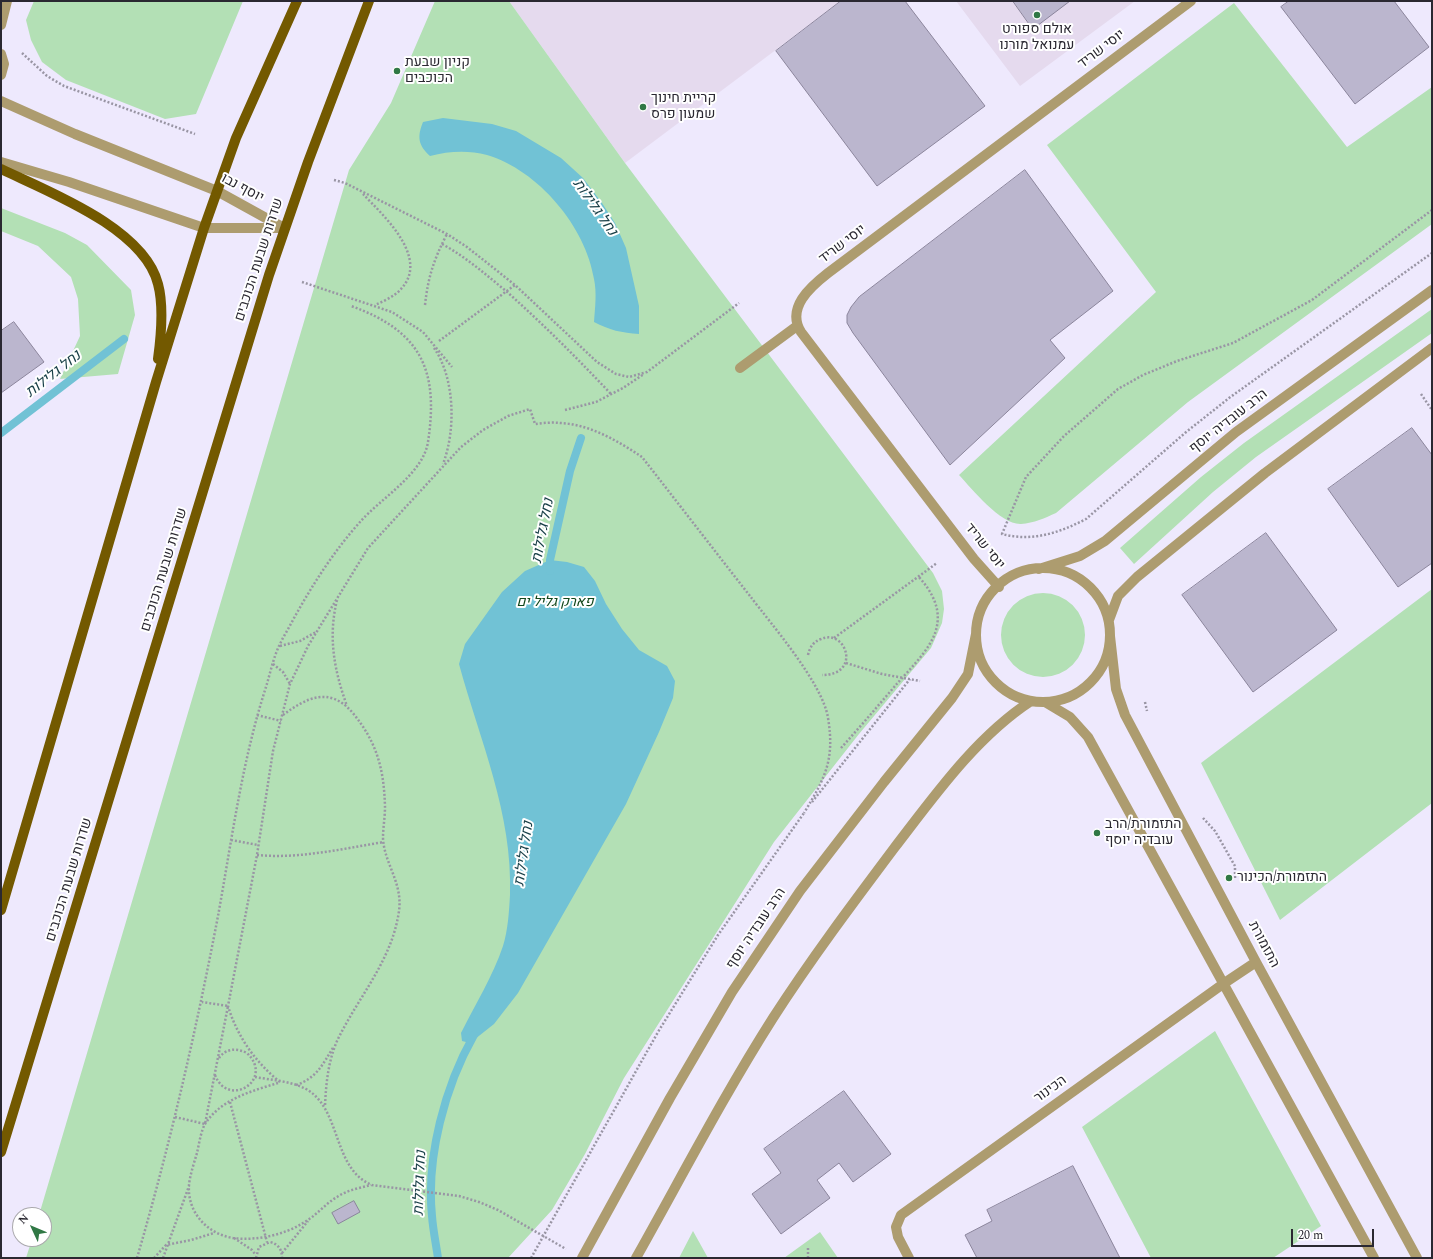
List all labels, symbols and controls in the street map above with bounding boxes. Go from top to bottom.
marker: אולם ספורט עמנואל מורנו [1032,10,1042,20]
place label: אולם ספורט עמנואל מורנו [1000,22,1074,54]
street label: יוסי שריד [1075,27,1129,73]
place label: קניון שבעת הכוכבים [405,55,470,88]
marker: קניון שבעת הכוכבים [392,66,402,76]
place label: קריית חינוך שמעון פרס [651,91,716,124]
marker: קריית חינוך שמעון פרס [638,102,648,112]
street label: יוסף נבו [218,171,266,207]
water label: נחל גלילות [568,176,620,240]
street label: שדרות שבעת הכוכבים [232,196,288,324]
street label: יוסי שריד [816,222,870,268]
water label: נחל גלילות [23,348,85,402]
street label: הרב עובדיה יוסף [1187,386,1271,458]
water label: נחל גלילות [529,497,559,565]
street label: שדרות שבעת הכוכבים [138,506,192,634]
street label: יוסי שריד [960,521,1008,573]
park label: פארק גליל ים [516,595,594,611]
street label: שדרות שבעת הכוכבים [43,816,97,944]
place label: התזמורת/הרב עובדיה יוסף [1105,817,1182,850]
water label: נחל גלילות [512,820,538,888]
marker: התזמורת/הרב עובדיה יוסף [1092,828,1102,838]
place label: התזמורת/הכינור [1237,870,1327,886]
marker: התזמורת/הכינור [1224,873,1234,883]
street label: הרב עובדיה יוסף [724,885,790,973]
street label: התזמורת [1244,919,1282,971]
street label: הכינור [1031,1073,1071,1107]
water label: נחל גלילות [411,1150,431,1216]
north arrow [12,1207,52,1247]
text: N [14,1210,33,1228]
scale bar [1293,1221,1376,1247]
text: 20 m [1298,1226,1323,1245]

